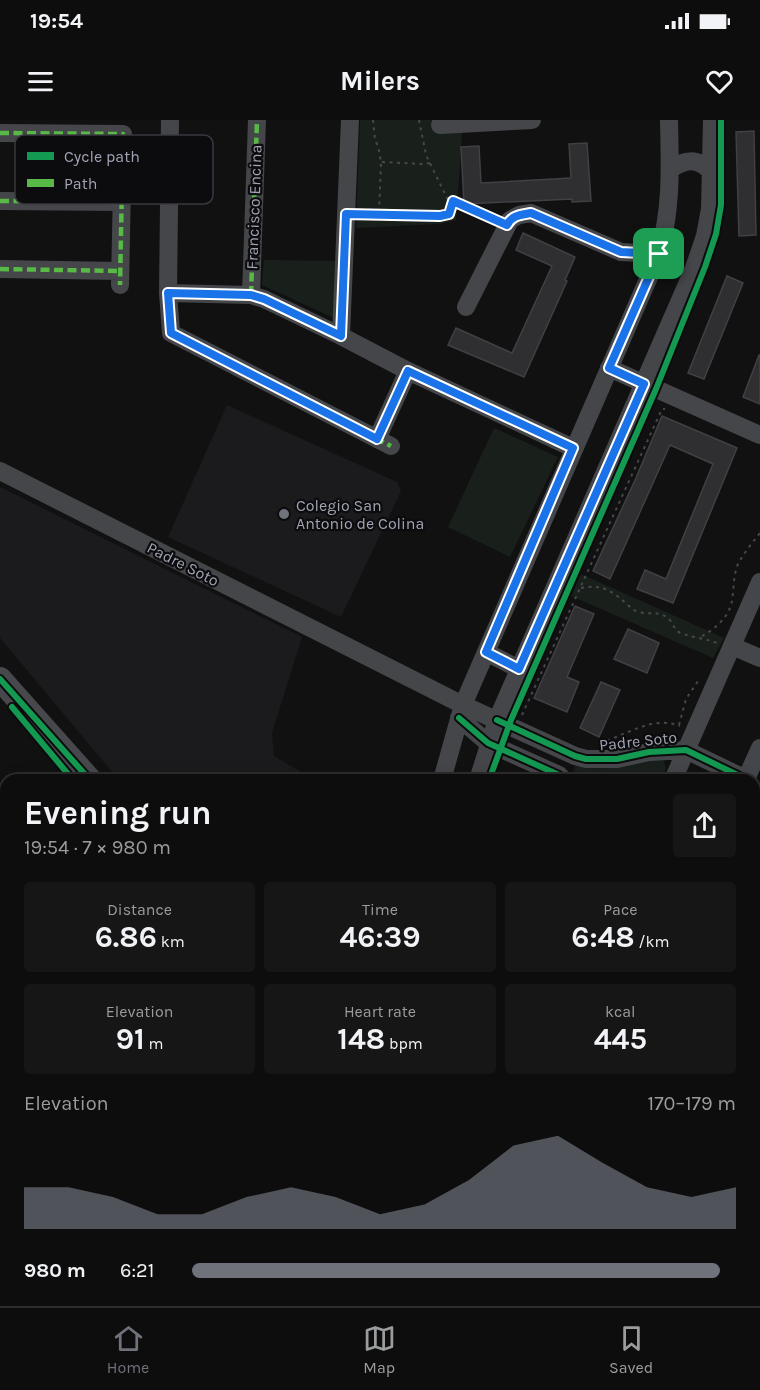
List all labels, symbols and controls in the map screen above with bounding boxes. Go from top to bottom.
text: 19:54 [30,8,83,34]
icon: menu [24,65,57,98]
text: Milers [340,65,420,97]
icon: heart [703,65,736,98]
legend [15,135,213,204]
street label: Francisco Encina [242,144,266,270]
text: Cycle path [64,147,140,166]
text: Path [64,174,97,193]
pin [633,228,684,279]
icon: arrive [642,237,675,270]
place label: Colegio San Antonio de Colina [296,496,424,533]
marker: Colegio San Antonio de Colina [277,507,291,521]
street label: Padre Soto [144,538,222,590]
street label: Padre Soto [598,727,678,755]
text: Evening run [24,794,212,832]
button: share [673,794,736,857]
text: 19:54 · 7 × 980 m [24,836,171,859]
text: Distance [107,900,172,919]
text: Time [362,900,398,919]
text: Pace [603,900,637,919]
text: 6.86 [95,919,157,955]
text: 46:39 [339,919,421,955]
text: 6:48 [571,919,635,955]
text: km [157,932,185,951]
text: /km [635,932,669,951]
text: Elevation [106,1002,174,1021]
text: Heart rate [344,1002,416,1021]
text: kcal [605,1002,636,1021]
text: 91 [116,1021,145,1057]
text: 148 [337,1021,385,1057]
text: 445 [594,1021,647,1057]
text: m [145,1034,164,1053]
text: bpm [385,1034,423,1053]
text: Elevation [24,1092,109,1115]
text: 170–179 m [648,1092,736,1115]
text: 980 m [24,1259,86,1282]
text: 6:21 [120,1259,154,1282]
tab: Home [107,1322,149,1377]
tab: Map [363,1322,396,1377]
tab: Saved [609,1322,653,1377]

